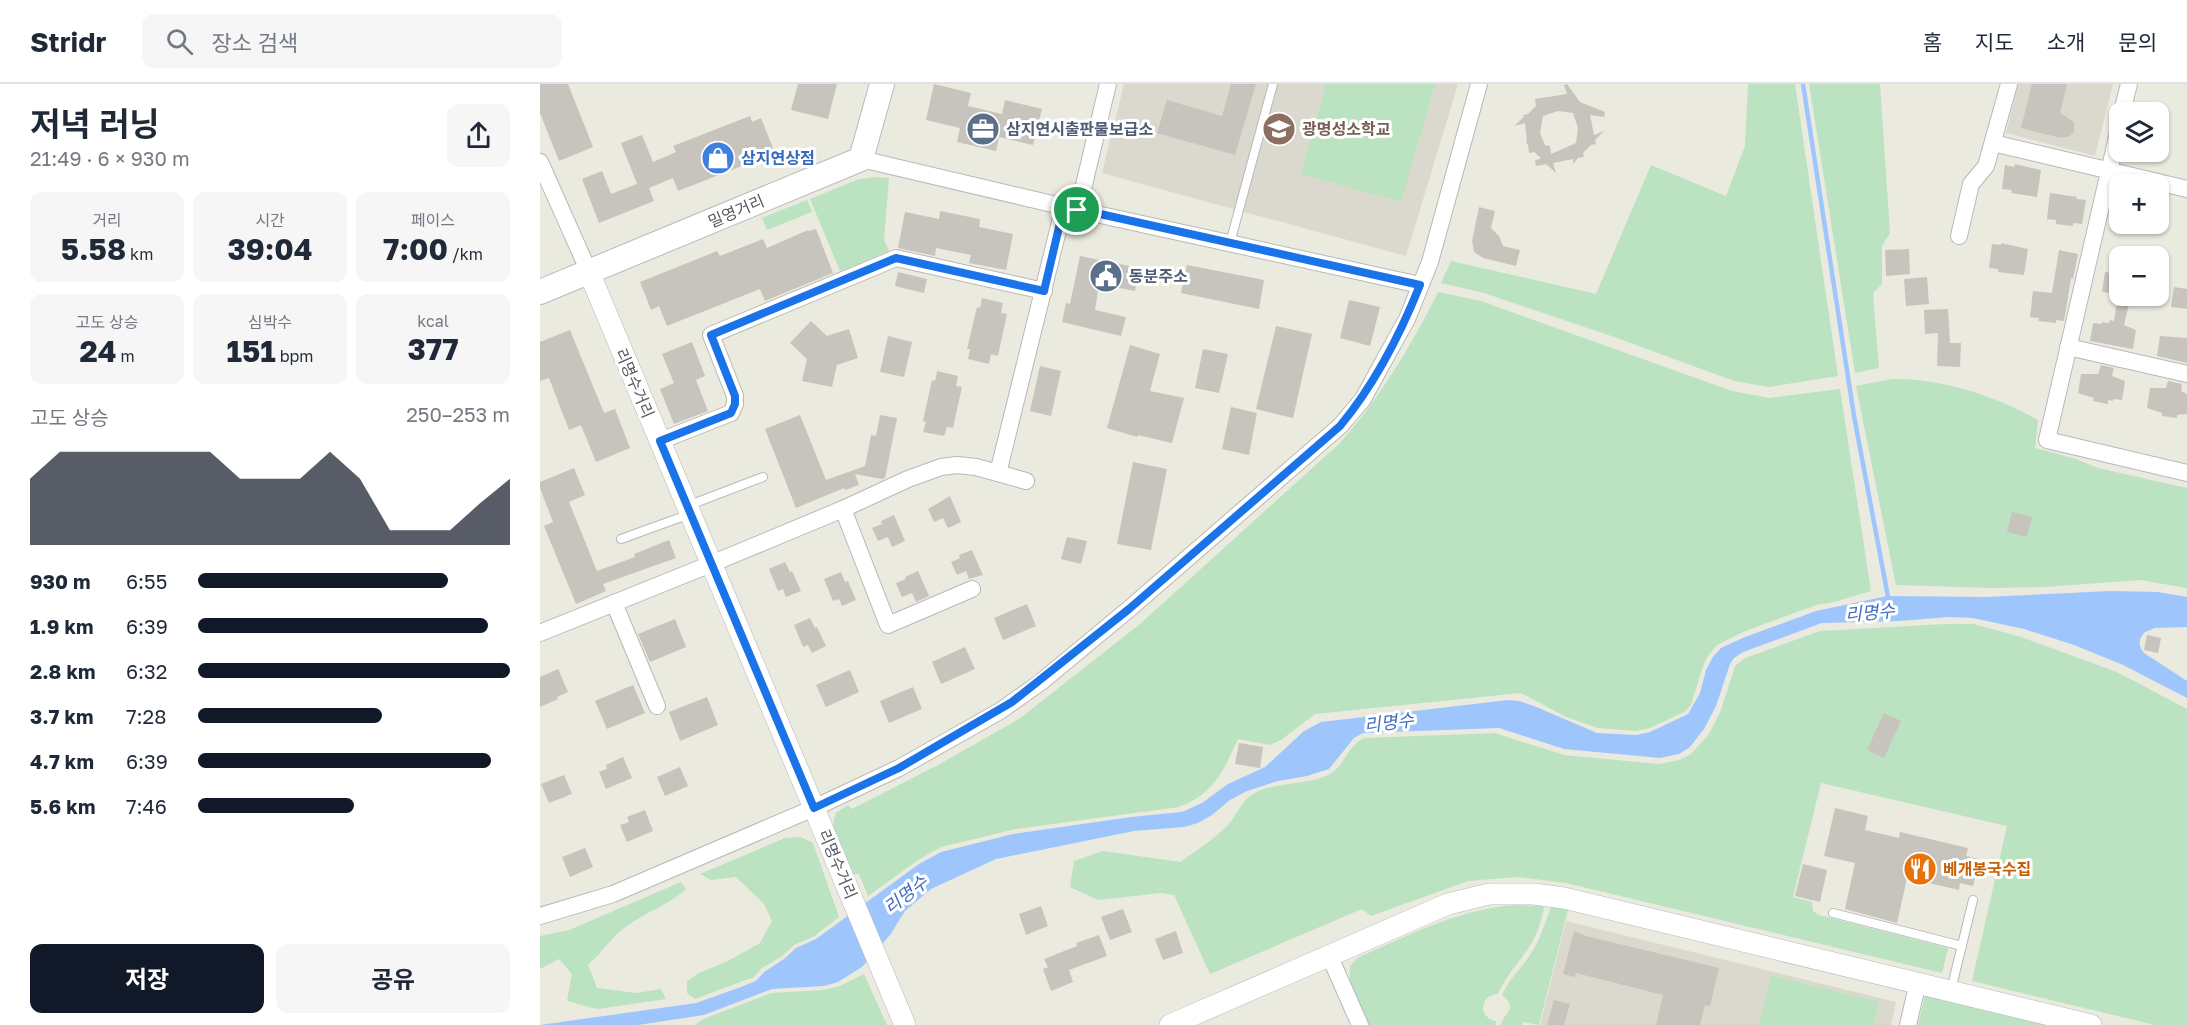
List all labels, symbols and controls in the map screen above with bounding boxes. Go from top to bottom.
search box [142,14,562,68]
text: Stridr [30,25,106,58]
icon: search [163,25,196,58]
text: 장소 검색 [211,29,298,56]
text: 홈 [1923,29,1942,55]
text: 지도 [1975,29,2014,55]
text: 소개 [2047,29,2085,55]
text: 문의 [2118,29,2157,55]
map controls [2109,102,2169,306]
button: layers [2109,102,2169,162]
text: 저녁 러닝 [30,104,160,143]
button: share [447,104,510,167]
office icon: 삼지연시출판물보급소 [965,111,1001,147]
school or university icon: 광명성소학교 [1261,111,1297,147]
place label: 삼지연시출판물보급소 [1006,119,1153,139]
place label: 광명성소학교 [1302,119,1391,139]
shop icon: 삼지연상점 [700,140,736,176]
text: 21:49 · 6 × 930 m [30,146,190,170]
place label: 삼지연상점 [741,148,815,168]
button: + [2109,174,2169,234]
pin [1051,184,1102,235]
street label: 밀영거리 [705,190,767,232]
icon: arrive [1060,193,1093,226]
text: 거리 [92,210,122,230]
text: 시간 [255,210,285,230]
text: 페이스 [411,210,455,230]
text: 5.58 [61,231,126,267]
text: 39:04 [227,231,313,267]
text: 7:00 [383,231,448,267]
text: km [126,244,153,264]
text: /km [448,244,483,264]
button: − [2109,246,2169,306]
public building icon: 동분주소 [1088,258,1124,294]
place label: 동분주소 [1129,266,1188,286]
text: kcal [417,311,449,331]
text: 고도 상승 [76,312,138,332]
text: 심박수 [248,312,292,332]
text: 377 [408,331,459,367]
text: 24 [79,333,116,369]
text: 151 [226,333,276,369]
street label: 리명수거리 [611,345,659,421]
text: m [116,346,135,366]
text: bpm [276,346,314,366]
text: 250–253 m [406,402,510,426]
text: 고도 상승 [30,405,109,429]
text: 930 m [30,569,90,593]
text: 6:55 [126,569,167,593]
water label: 리명수 [1844,599,1897,625]
text: 1.9 km [30,614,94,638]
text: 6:39 [126,614,168,638]
text: 2.8 km [30,659,96,683]
text: 6:32 [126,659,167,683]
text: 3.7 km [30,704,94,728]
text: 7:28 [126,704,166,728]
water label: 리명수 [1363,708,1416,736]
text: 4.7 km [30,749,94,773]
text: 6:39 [126,749,168,773]
text: 5.6 km [30,794,95,818]
text: 7:46 [126,794,167,818]
street label: 리명수거리 [814,826,862,902]
restaurant icon: 베개봉국수집 [1902,851,1938,887]
place label: 베개봉국수집 [1943,859,2031,879]
water label: 리명수 [879,869,933,918]
button: 저장 [30,944,264,1013]
button: 공유 [276,944,510,1013]

